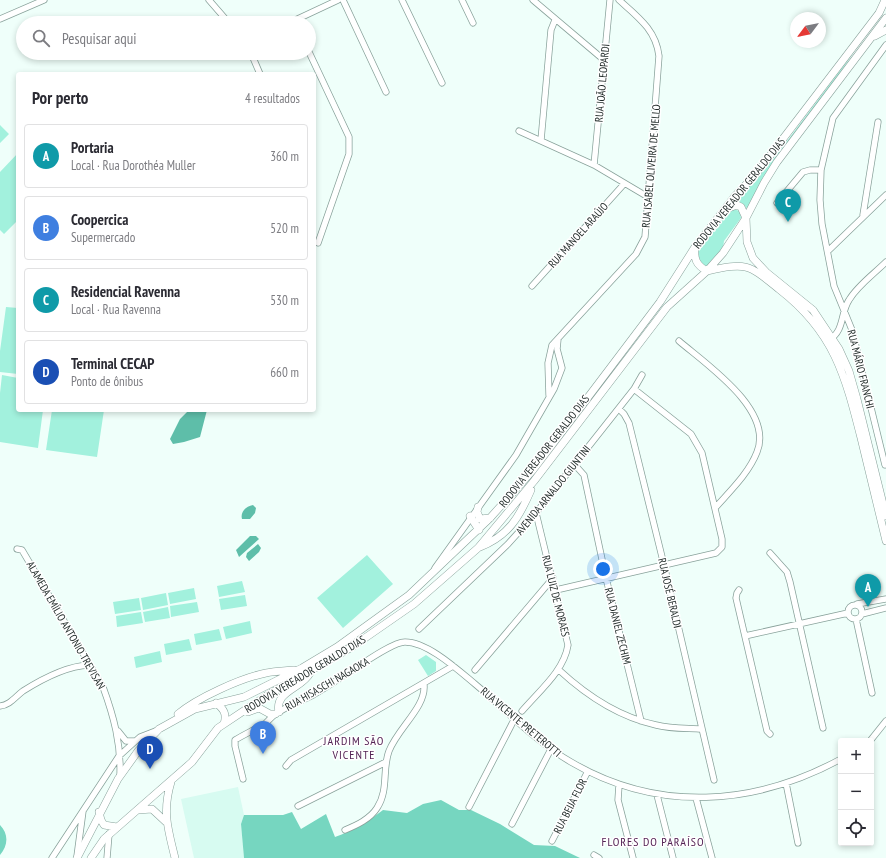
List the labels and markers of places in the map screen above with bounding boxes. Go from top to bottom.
pin: C [775,189,801,222]
pin: A [855,574,881,607]
pin: B [250,721,276,754]
pin: D [137,736,163,769]

